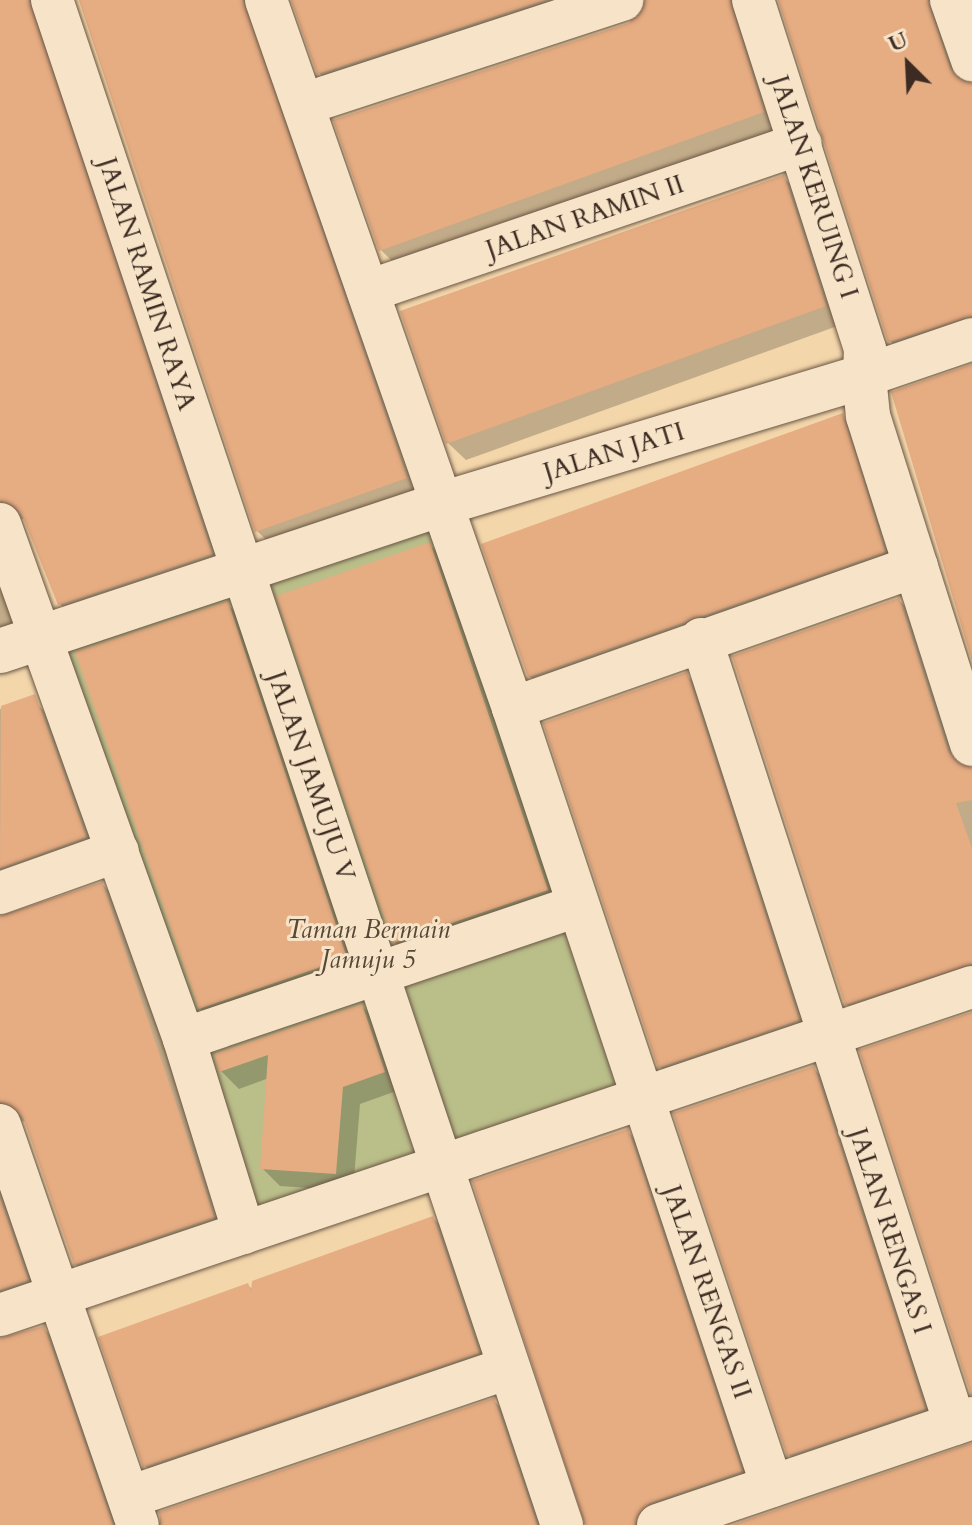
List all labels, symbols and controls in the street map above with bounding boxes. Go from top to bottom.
north arrow [868,24,948,104]
text: U [884,25,913,59]
street label: JALAN KERUING I [763,71,865,303]
street label: JALAN RAMIN RAYA [91,154,203,414]
street label: JALAN RAMIN II [482,168,688,266]
street label: JALAN JATI [540,416,688,488]
street label: JALAN JAMUJU V [260,667,362,885]
park label: Taman Bermain Jamuju 5 [286,914,450,976]
street label: JALAN RENGAS I [842,1124,938,1338]
street label: JALAN RENGAS II [656,1181,758,1403]

